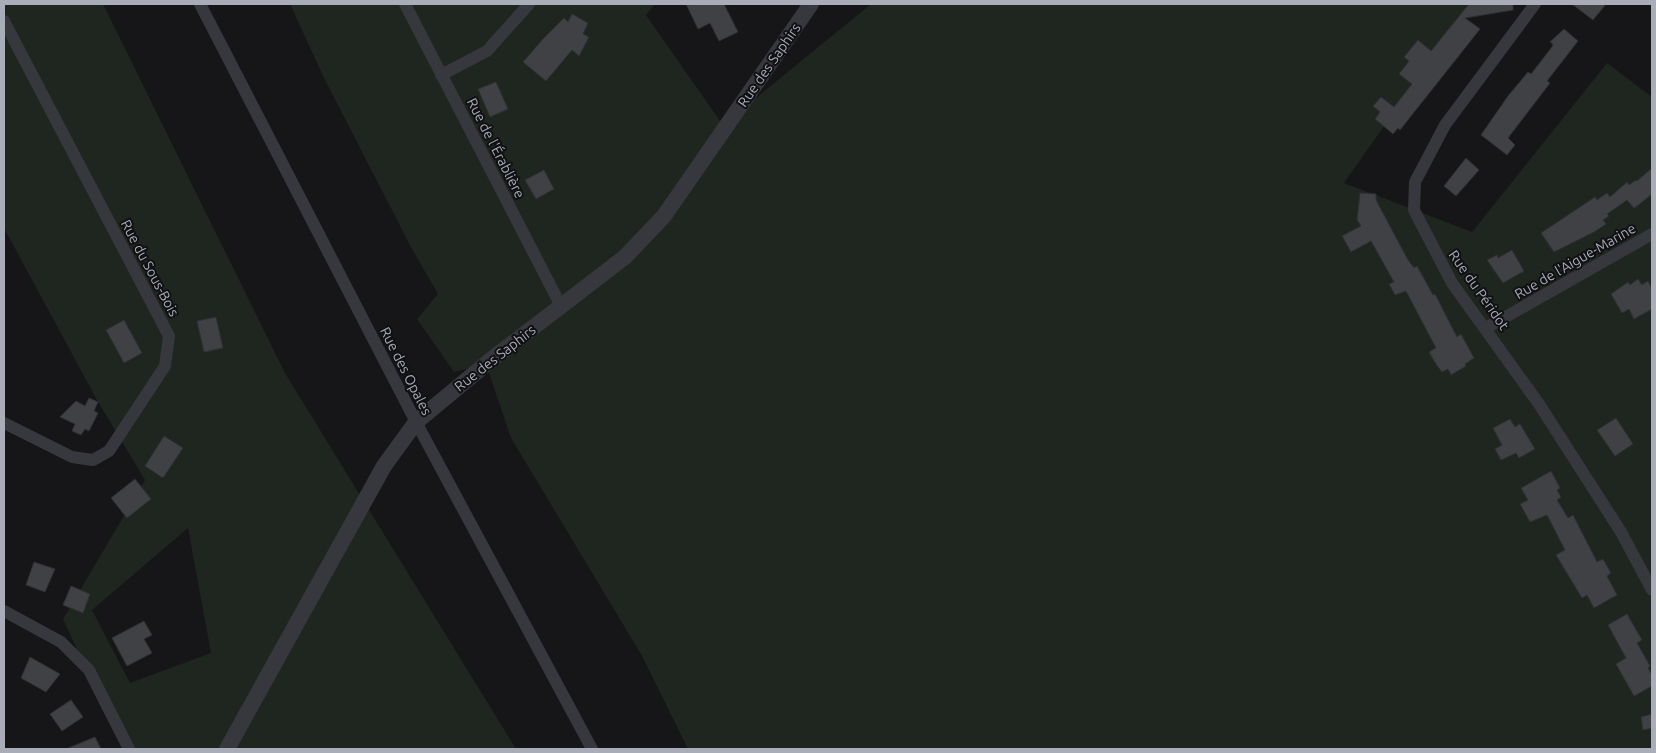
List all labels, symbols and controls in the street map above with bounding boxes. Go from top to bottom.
street label: Rue des Saphirs [734,20,804,110]
street label: Rue de l'Érablière [464,95,529,201]
street label: Rue du Sous-Bois [118,217,182,319]
street label: Rue de l'Aigue-Marine [1512,220,1638,302]
street label: Rue du Péridot [1446,247,1513,333]
street label: Rue des Saphirs [451,321,539,395]
street label: Rue des Opales [377,324,435,418]

